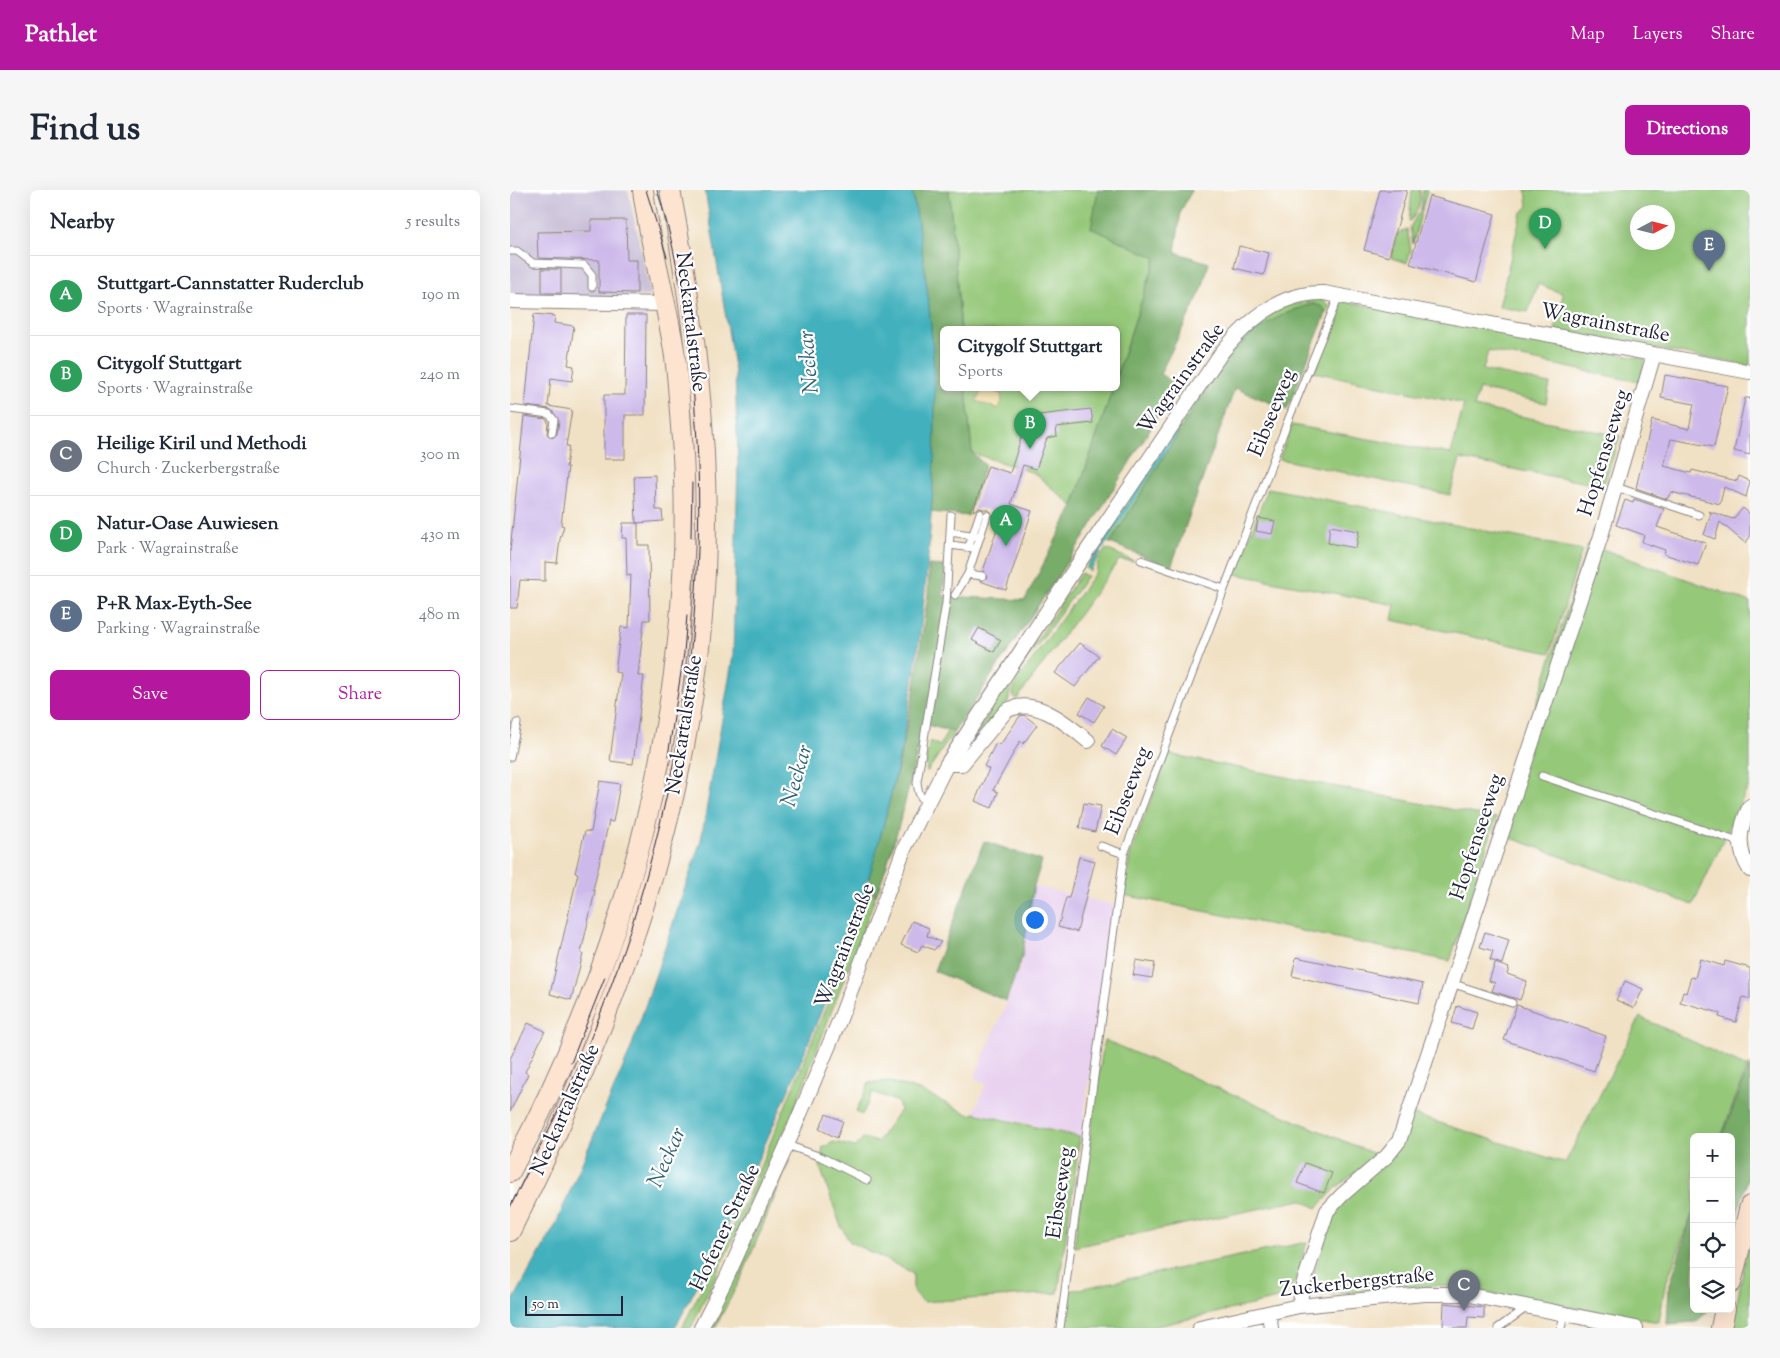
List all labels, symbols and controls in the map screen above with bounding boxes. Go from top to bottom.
text: Pathlet [25,18,97,52]
text: Map [1570,22,1605,48]
text: Layers [1633,22,1683,48]
text: Share [1711,22,1755,48]
text: Find us [30,105,140,156]
button: Directions [1625,105,1750,155]
north arrow [1630,205,1675,250]
text: Nearby [50,208,115,238]
pin: D [1529,208,1561,249]
text: 5 results [406,211,460,234]
pin: E [1693,230,1725,271]
street label: Neckartalstraße [667,250,713,394]
text: Stuttgart-Cannstatter Ruderclub [97,271,364,298]
text: A [60,284,73,307]
text: 190 m [422,284,460,307]
street label: Wagrainstraße [1538,297,1672,351]
text: Sports · Wagrainstraße [97,298,253,321]
street label: Wagrainstraße [1131,317,1233,441]
popup [940,326,1120,391]
water label: Neckar [791,329,829,395]
text: Citygolf Stuttgart [958,334,1102,361]
text: Citygolf Stuttgart [97,351,241,378]
text: Sports [958,361,1003,384]
text: B [61,364,71,387]
text: 240 m [419,364,460,387]
street label: Eibseeweg [1242,364,1304,462]
text: Sports · Wagrainstraße [97,378,253,401]
street label: Hopfenseeweg [1571,386,1639,520]
pin: B [1014,408,1046,449]
text: Heilige Kiril und Methodi [97,431,307,458]
text: C [60,444,72,467]
text: 300 m [420,444,460,467]
text: Church · Zuckerbergstraße [97,458,280,481]
pin: A [990,505,1022,546]
text: Natur-Oase Auwiesen [97,511,279,538]
text: D [60,524,72,547]
text: 430 m [421,524,460,547]
text: Park · Wagrainstraße [97,538,239,561]
text: P+R Max-Eyth-See [97,591,252,618]
text: E [61,604,71,627]
text: 480 m [419,604,460,627]
text: Parking · Wagrainstraße [97,618,260,641]
street label: Neckartalstraße [659,653,711,797]
button: Save [50,670,250,720]
button: Share [260,670,460,720]
water label: Neckar [774,741,822,811]
street label: Eibseeweg [1098,742,1160,840]
street label: Hopfenseeweg [1443,770,1513,904]
street label: Wagrainstraße [808,879,884,1013]
your location [1022,907,1048,933]
street label: Neckartalstraße [524,1040,608,1180]
water label: Neckar [641,1122,696,1193]
map controls [1690,1133,1735,1313]
button: + [1690,1133,1735,1178]
street label: Eibseeweg [1040,1145,1082,1241]
street label: Hofener Straße [683,1160,769,1296]
button: − [1690,1178,1735,1223]
button: locate [1690,1223,1735,1268]
street label: Zuckerbergstraße [1278,1260,1436,1306]
button: layers [1690,1268,1735,1313]
pin: C [1448,1270,1480,1311]
scale bar [525,1293,622,1316]
text: 50 m [532,1295,559,1315]

